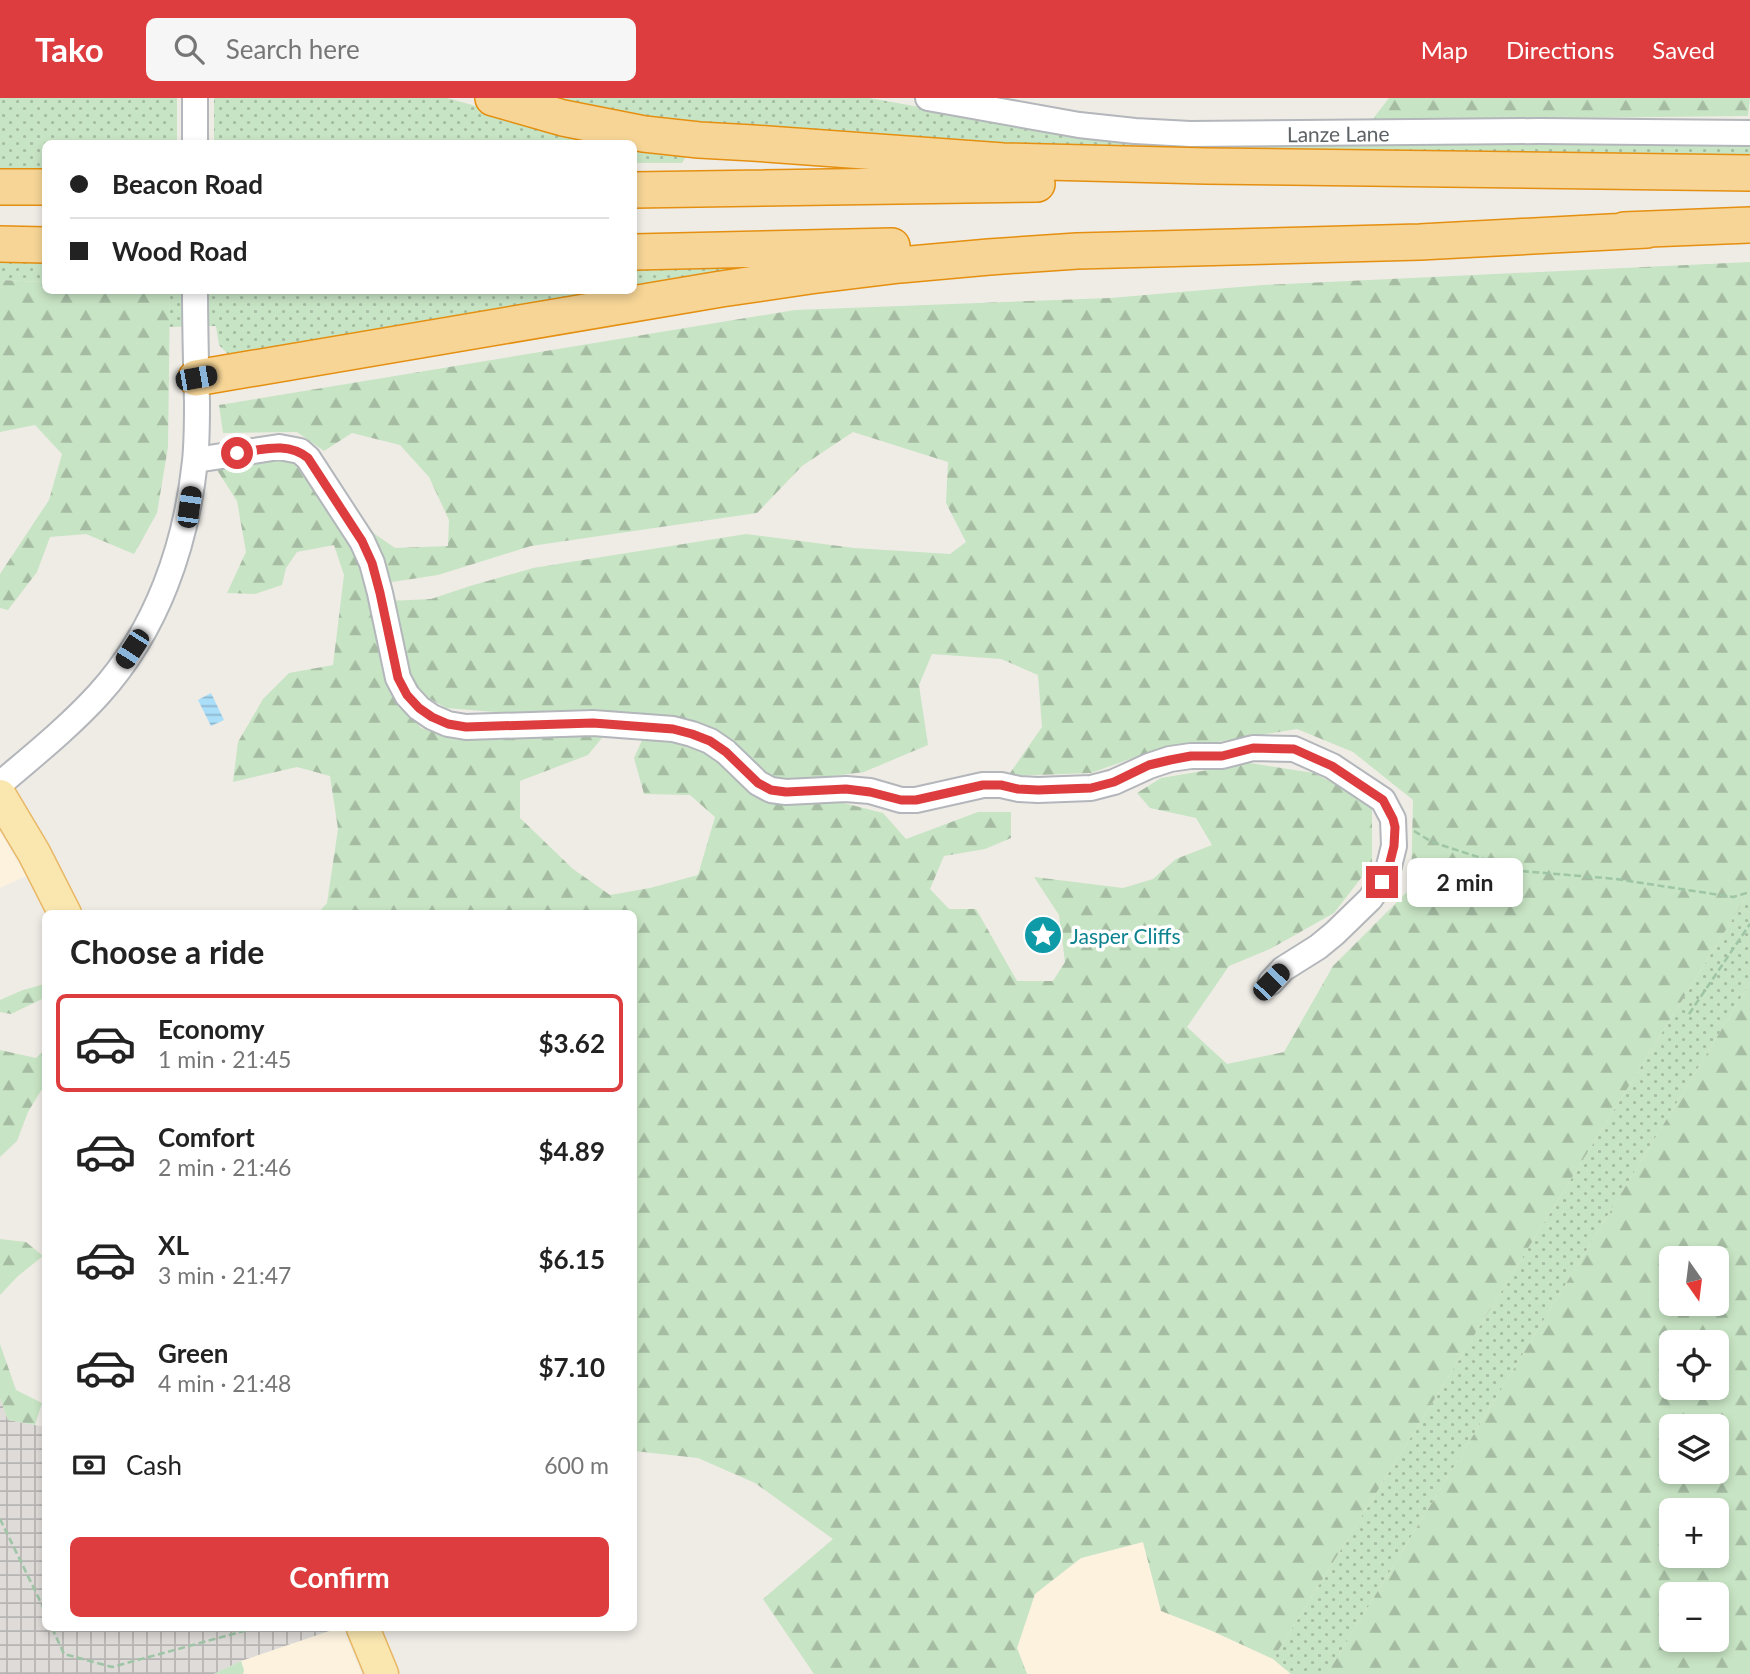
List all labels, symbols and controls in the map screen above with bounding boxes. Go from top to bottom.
search box [146,18,636,81]
text: Tako [35,29,104,69]
icon: search [170,30,208,68]
text: Search here [226,33,360,65]
text: Map [1421,35,1468,64]
text: Directions [1506,35,1614,64]
text: Saved [1652,35,1715,64]
street label: Lanze Lane [1287,120,1390,146]
text: Beacon Road [112,168,263,200]
text: Wood Road [112,235,247,267]
car [174,364,219,392]
route start [221,437,253,469]
car [176,485,203,529]
car [112,626,153,672]
callout: 2 min [1406,858,1522,906]
route end [1366,866,1398,898]
text: 2 min [1436,868,1494,896]
place icon: Jasper Cliffs [1022,914,1064,956]
place label: Jasper Cliffs [1070,923,1181,948]
text: Choose a ride [70,932,264,971]
car [1249,960,1294,1004]
icon: car [74,1012,137,1075]
text: Economy [158,1013,264,1045]
text: $3.62 [539,1027,605,1059]
text: 1 min · 21:45 [158,1045,291,1073]
icon: car [74,1120,137,1183]
text: Comfort [158,1121,255,1153]
text: $4.89 [539,1135,605,1167]
text: 2 min · 21:46 [158,1153,291,1181]
icon: car [74,1228,137,1291]
text: XL [158,1229,189,1261]
text: $6.15 [539,1243,605,1275]
north arrow [1659,1246,1729,1316]
map controls [1659,1246,1729,1652]
text: 3 min · 21:47 [158,1261,291,1289]
button: locate [1659,1330,1729,1400]
icon: car [74,1336,137,1399]
text: Green [158,1337,228,1369]
text: $7.10 [539,1351,605,1383]
text: 4 min · 21:48 [158,1369,291,1397]
button: layers [1659,1414,1729,1484]
icon: cash [70,1446,108,1484]
text: Cash [126,1449,182,1481]
text: 600 m [544,1451,609,1479]
button: + [1659,1498,1729,1568]
button: Confirm [70,1537,609,1617]
button: − [1659,1582,1729,1652]

